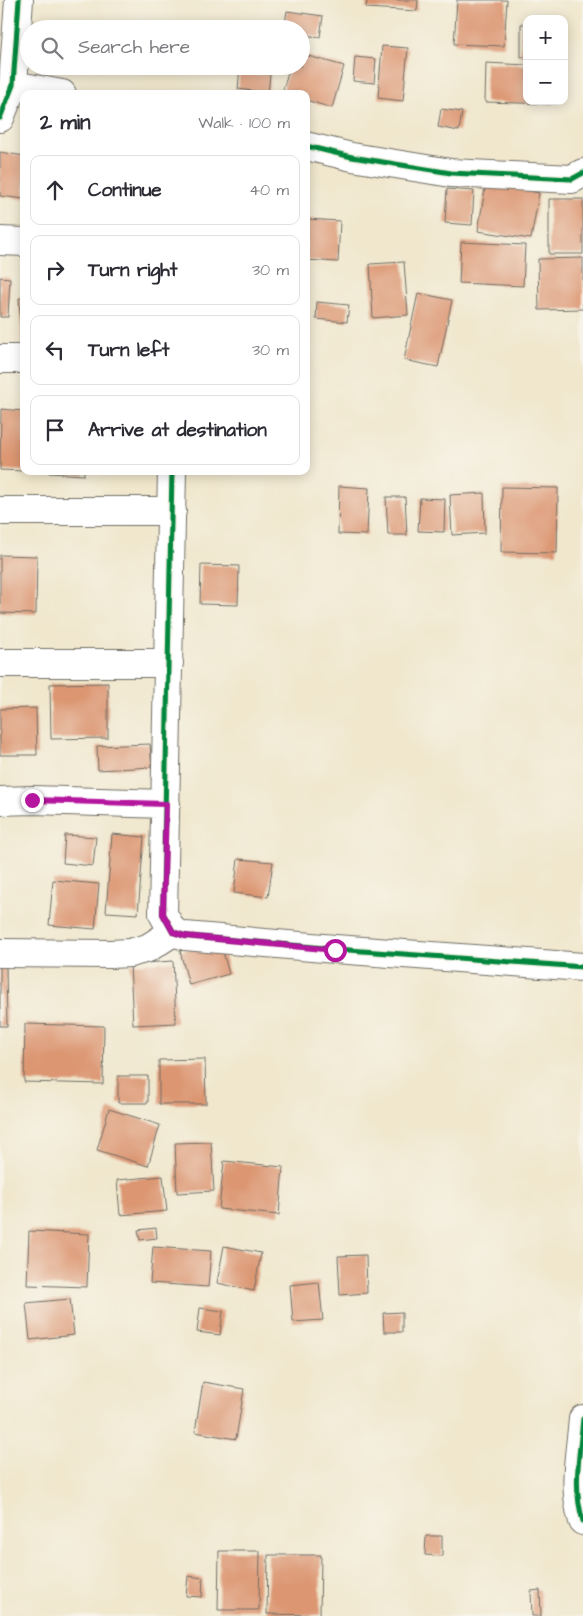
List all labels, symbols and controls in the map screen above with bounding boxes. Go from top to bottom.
map controls [523,15,568,105]
button: + [523,15,568,60]
search box [20,20,310,75]
icon: search [38,34,66,62]
text: Search here [78,34,190,61]
button: − [523,60,568,105]
text: 2 min [40,108,90,137]
text: Walk · 100 m [198,112,290,134]
icon: ahead [41,176,69,204]
text: Continue [88,177,162,204]
text: 40 m [249,179,289,201]
icon: right [41,256,69,284]
text: Turn right [88,257,177,284]
text: 30 m [252,259,289,281]
icon: left [41,336,69,364]
text: Turn left [88,337,169,364]
text: 30 m [252,339,289,361]
icon: arrive [41,416,69,444]
text: Arrive at destination [88,417,267,444]
route end [21,789,44,812]
route start [324,939,347,962]

